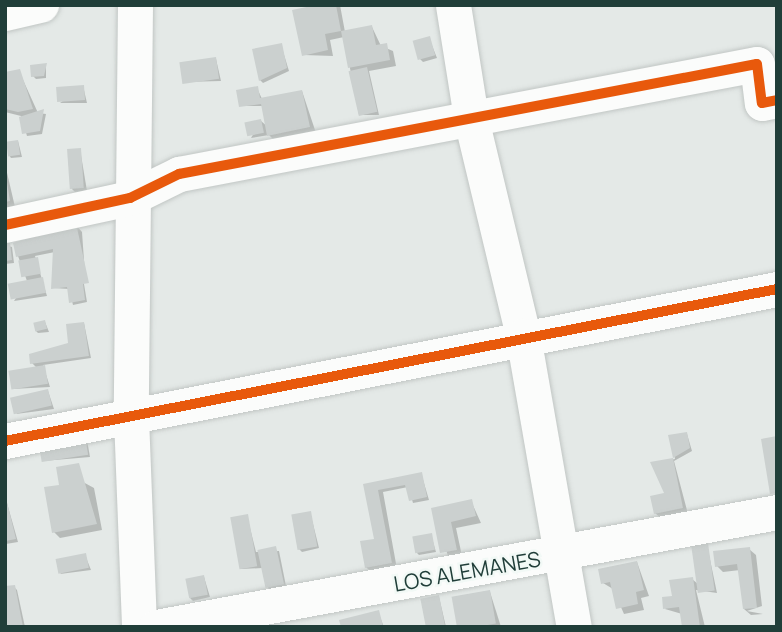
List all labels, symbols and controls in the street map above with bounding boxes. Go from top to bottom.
street label: LOS ALEMANES [392,546,542,596]

